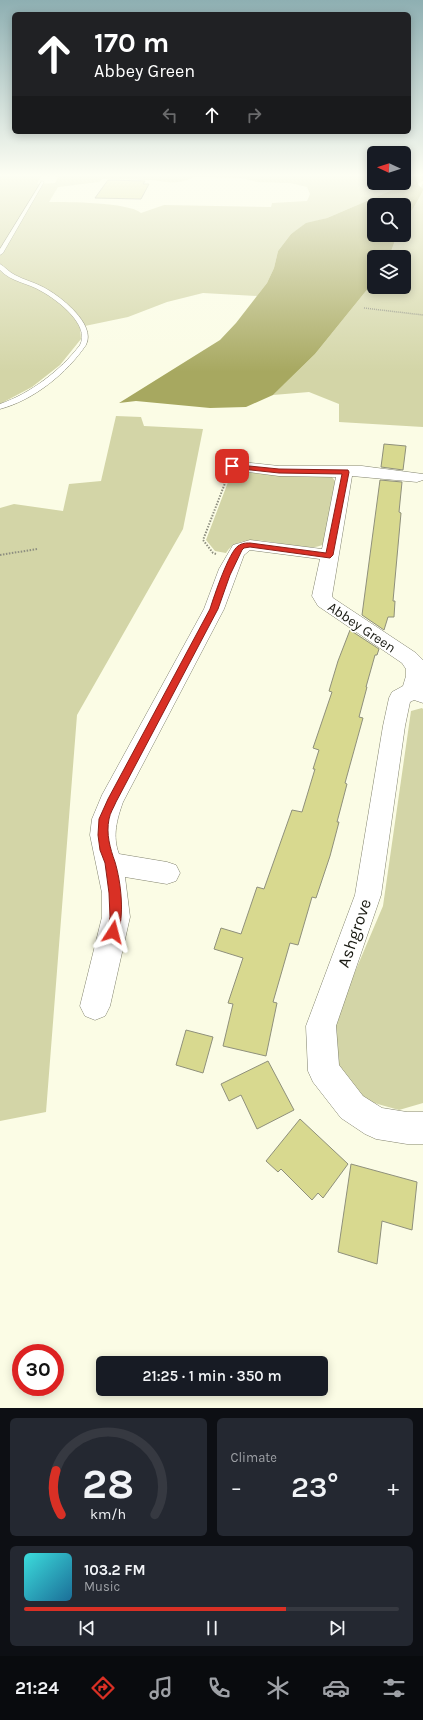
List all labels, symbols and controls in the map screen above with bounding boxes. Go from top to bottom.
text: 170 m [94,26,169,59]
icon: ahead [28,28,80,80]
text: Abbey Green [94,60,195,82]
icon: left [159,104,181,126]
icon: ahead [201,104,223,126]
icon: right [243,104,265,126]
north arrow [367,146,411,190]
map controls [367,146,411,294]
button: search [367,198,411,242]
button: layers [367,250,411,294]
pin [215,449,249,483]
icon: arrive [221,455,243,477]
street label: Abbey Green [324,598,399,656]
street label: Ashgrove [333,896,375,970]
position arrow [92,911,134,953]
speed limit sign: 30 [12,1344,64,1396]
text: 21:25 · 1 min · 350 m [142,1367,282,1385]
text: Climate [231,1450,277,1465]
text: 28 [82,1460,134,1508]
text: 23° [291,1469,339,1505]
text: − [231,1475,242,1501]
text: + [387,1475,399,1501]
text: km/h [90,1506,126,1523]
text: 103.2 FM [84,1561,146,1579]
text: Music [84,1579,120,1594]
icon: previous [76,1617,98,1639]
icon: pause [201,1617,223,1639]
icon: next [326,1617,348,1639]
icon: directions [89,1674,117,1702]
icon: music [147,1674,175,1702]
icon: phone [205,1674,233,1702]
icon: climate [264,1674,292,1702]
icon: car [322,1674,350,1702]
icon: filters [380,1674,408,1702]
text: 21:24 [15,1677,59,1699]

